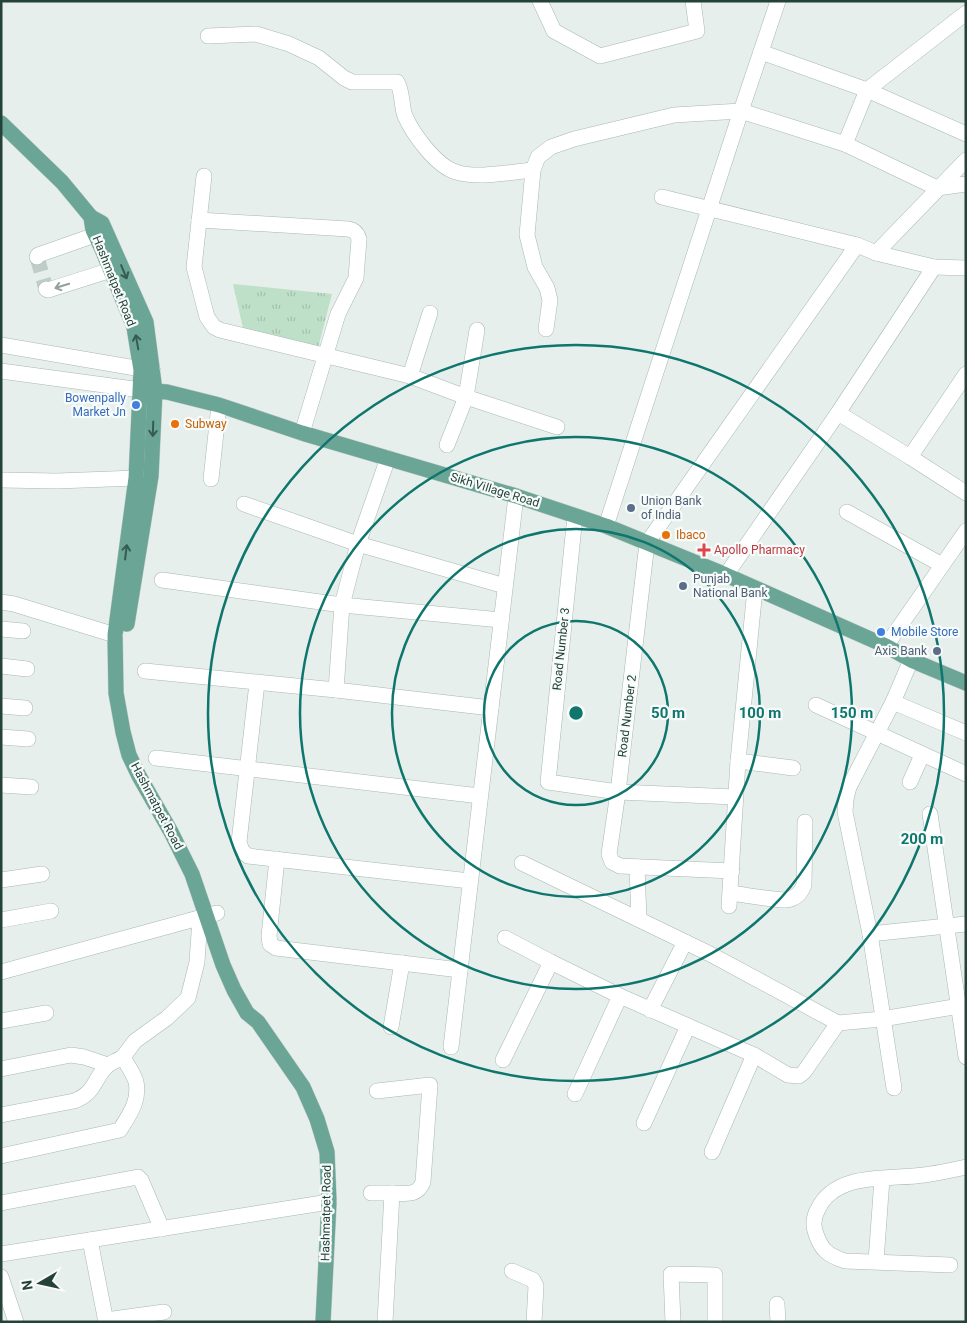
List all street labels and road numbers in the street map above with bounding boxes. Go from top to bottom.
street label: Hashmatpet Road [89,234,139,328]
street label: Sikh Village Road [449,470,541,510]
street label: Road Number 3 [550,607,572,691]
street label: Road Number 2 [615,674,639,758]
street label: Hashmatpet Road [128,760,186,852]
street label: Hashmatpet Road [318,1165,334,1261]

